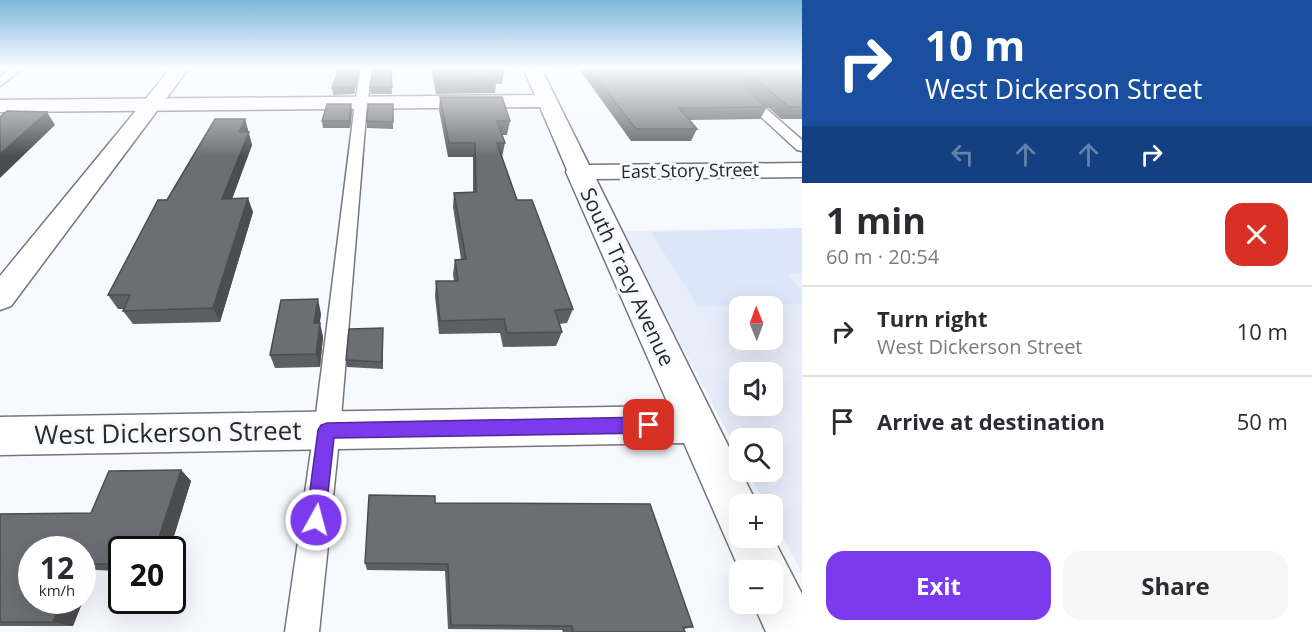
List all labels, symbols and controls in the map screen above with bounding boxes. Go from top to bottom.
text: 10 m [925,16,1025,73]
icon: right [826,24,904,102]
text: West Dickerson Street [925,70,1202,107]
icon: left [946,138,979,171]
icon: ahead [1009,138,1042,171]
icon: ahead [1072,138,1105,171]
icon: right [1135,138,1168,171]
street label: East Story Street [621,157,759,183]
street label: South Tracy Avenue [574,183,682,370]
text: 1 min [826,196,926,245]
button: close [1225,203,1288,266]
text: 60 m · 20:54 [826,243,939,270]
north arrow [729,296,783,350]
map controls [729,296,783,614]
text: Turn right [877,303,988,333]
icon: right [826,315,859,348]
text: 10 m [1237,316,1288,346]
text: West Dickerson Street [877,333,1083,360]
button: sound [729,362,783,416]
pin [623,399,674,450]
icon: arrive [826,405,859,438]
text: Arrive at destination [877,406,1105,436]
text: 50 m [1237,406,1288,436]
icon: arrive [632,408,665,441]
street label: West Dickerson Street [34,412,302,452]
button: search [729,428,783,482]
position arrow [284,488,348,552]
button: + [729,494,783,548]
speed limit sign: 20 [108,536,186,614]
text: 12 [40,547,74,588]
button: Exit [826,551,1051,620]
button: Share [1063,551,1288,620]
button: − [729,560,783,614]
text: km/h [39,580,75,600]

